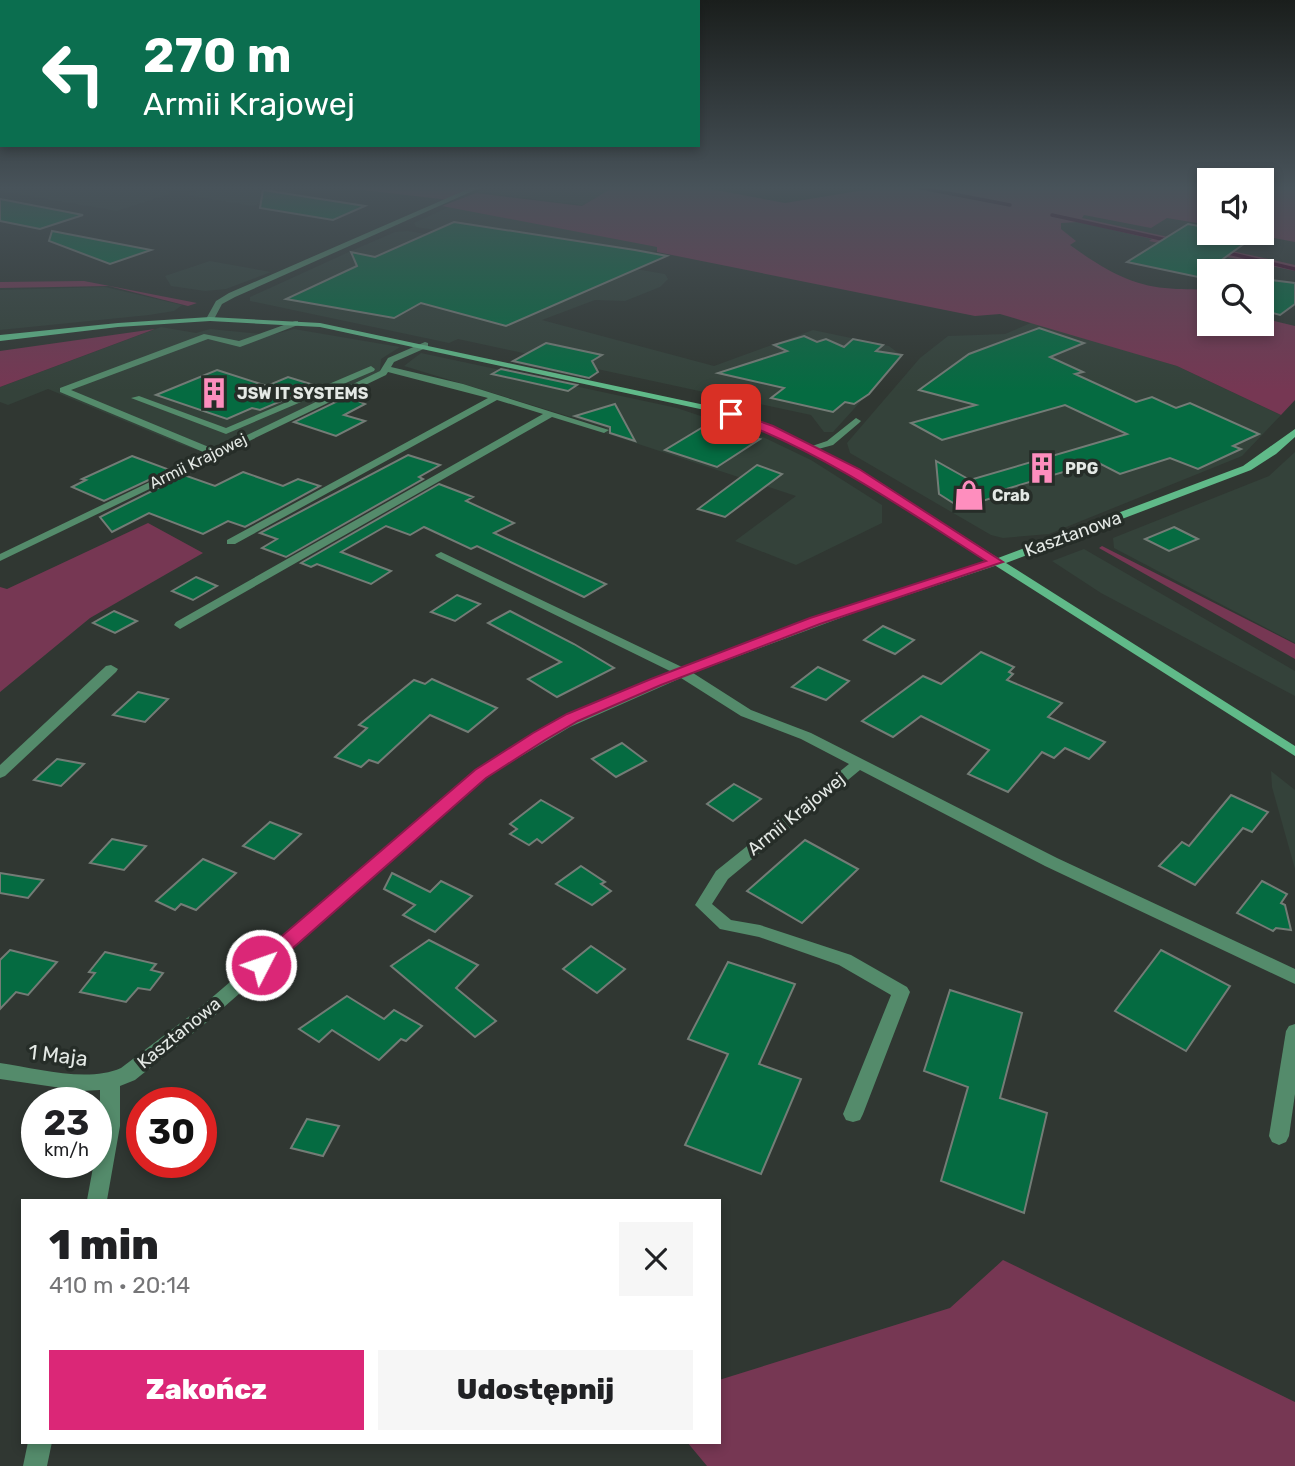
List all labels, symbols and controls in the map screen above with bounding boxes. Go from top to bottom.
text: 270 m [143,26,292,84]
icon: left [28,28,119,119]
text: Armii Krajowej [143,85,355,123]
map controls [1197,168,1274,336]
button: sound [1197,168,1274,245]
button: search [1197,259,1274,336]
building icon: JSW IT SYSTEMS [197,376,231,410]
place label: JSW IT SYSTEMS [237,384,369,403]
pin [701,384,761,444]
icon: arrive [712,395,750,433]
street label: Armii Krajowej [146,429,250,493]
building icon: PPG [1025,451,1059,485]
place label: PPG [1065,459,1098,478]
shop icon: Crab [952,478,986,512]
place label: Crab [992,486,1030,505]
street label: Kasztanowa [1022,506,1124,562]
street label: Armii Krajowej [743,768,849,860]
position arrow [224,928,298,1002]
street label: Kasztanowa [133,993,225,1073]
street label: 1 Maja [27,1039,89,1071]
speed limit sign: 30 [126,1087,217,1178]
text: 23 [44,1102,89,1144]
text: km/h [44,1139,89,1161]
text: 1 min [49,1220,159,1270]
button: close [619,1222,693,1296]
text: 410 m · 20:14 [49,1271,190,1299]
button: Zakończ [49,1350,364,1430]
button: Udostępnij [378,1350,693,1430]

